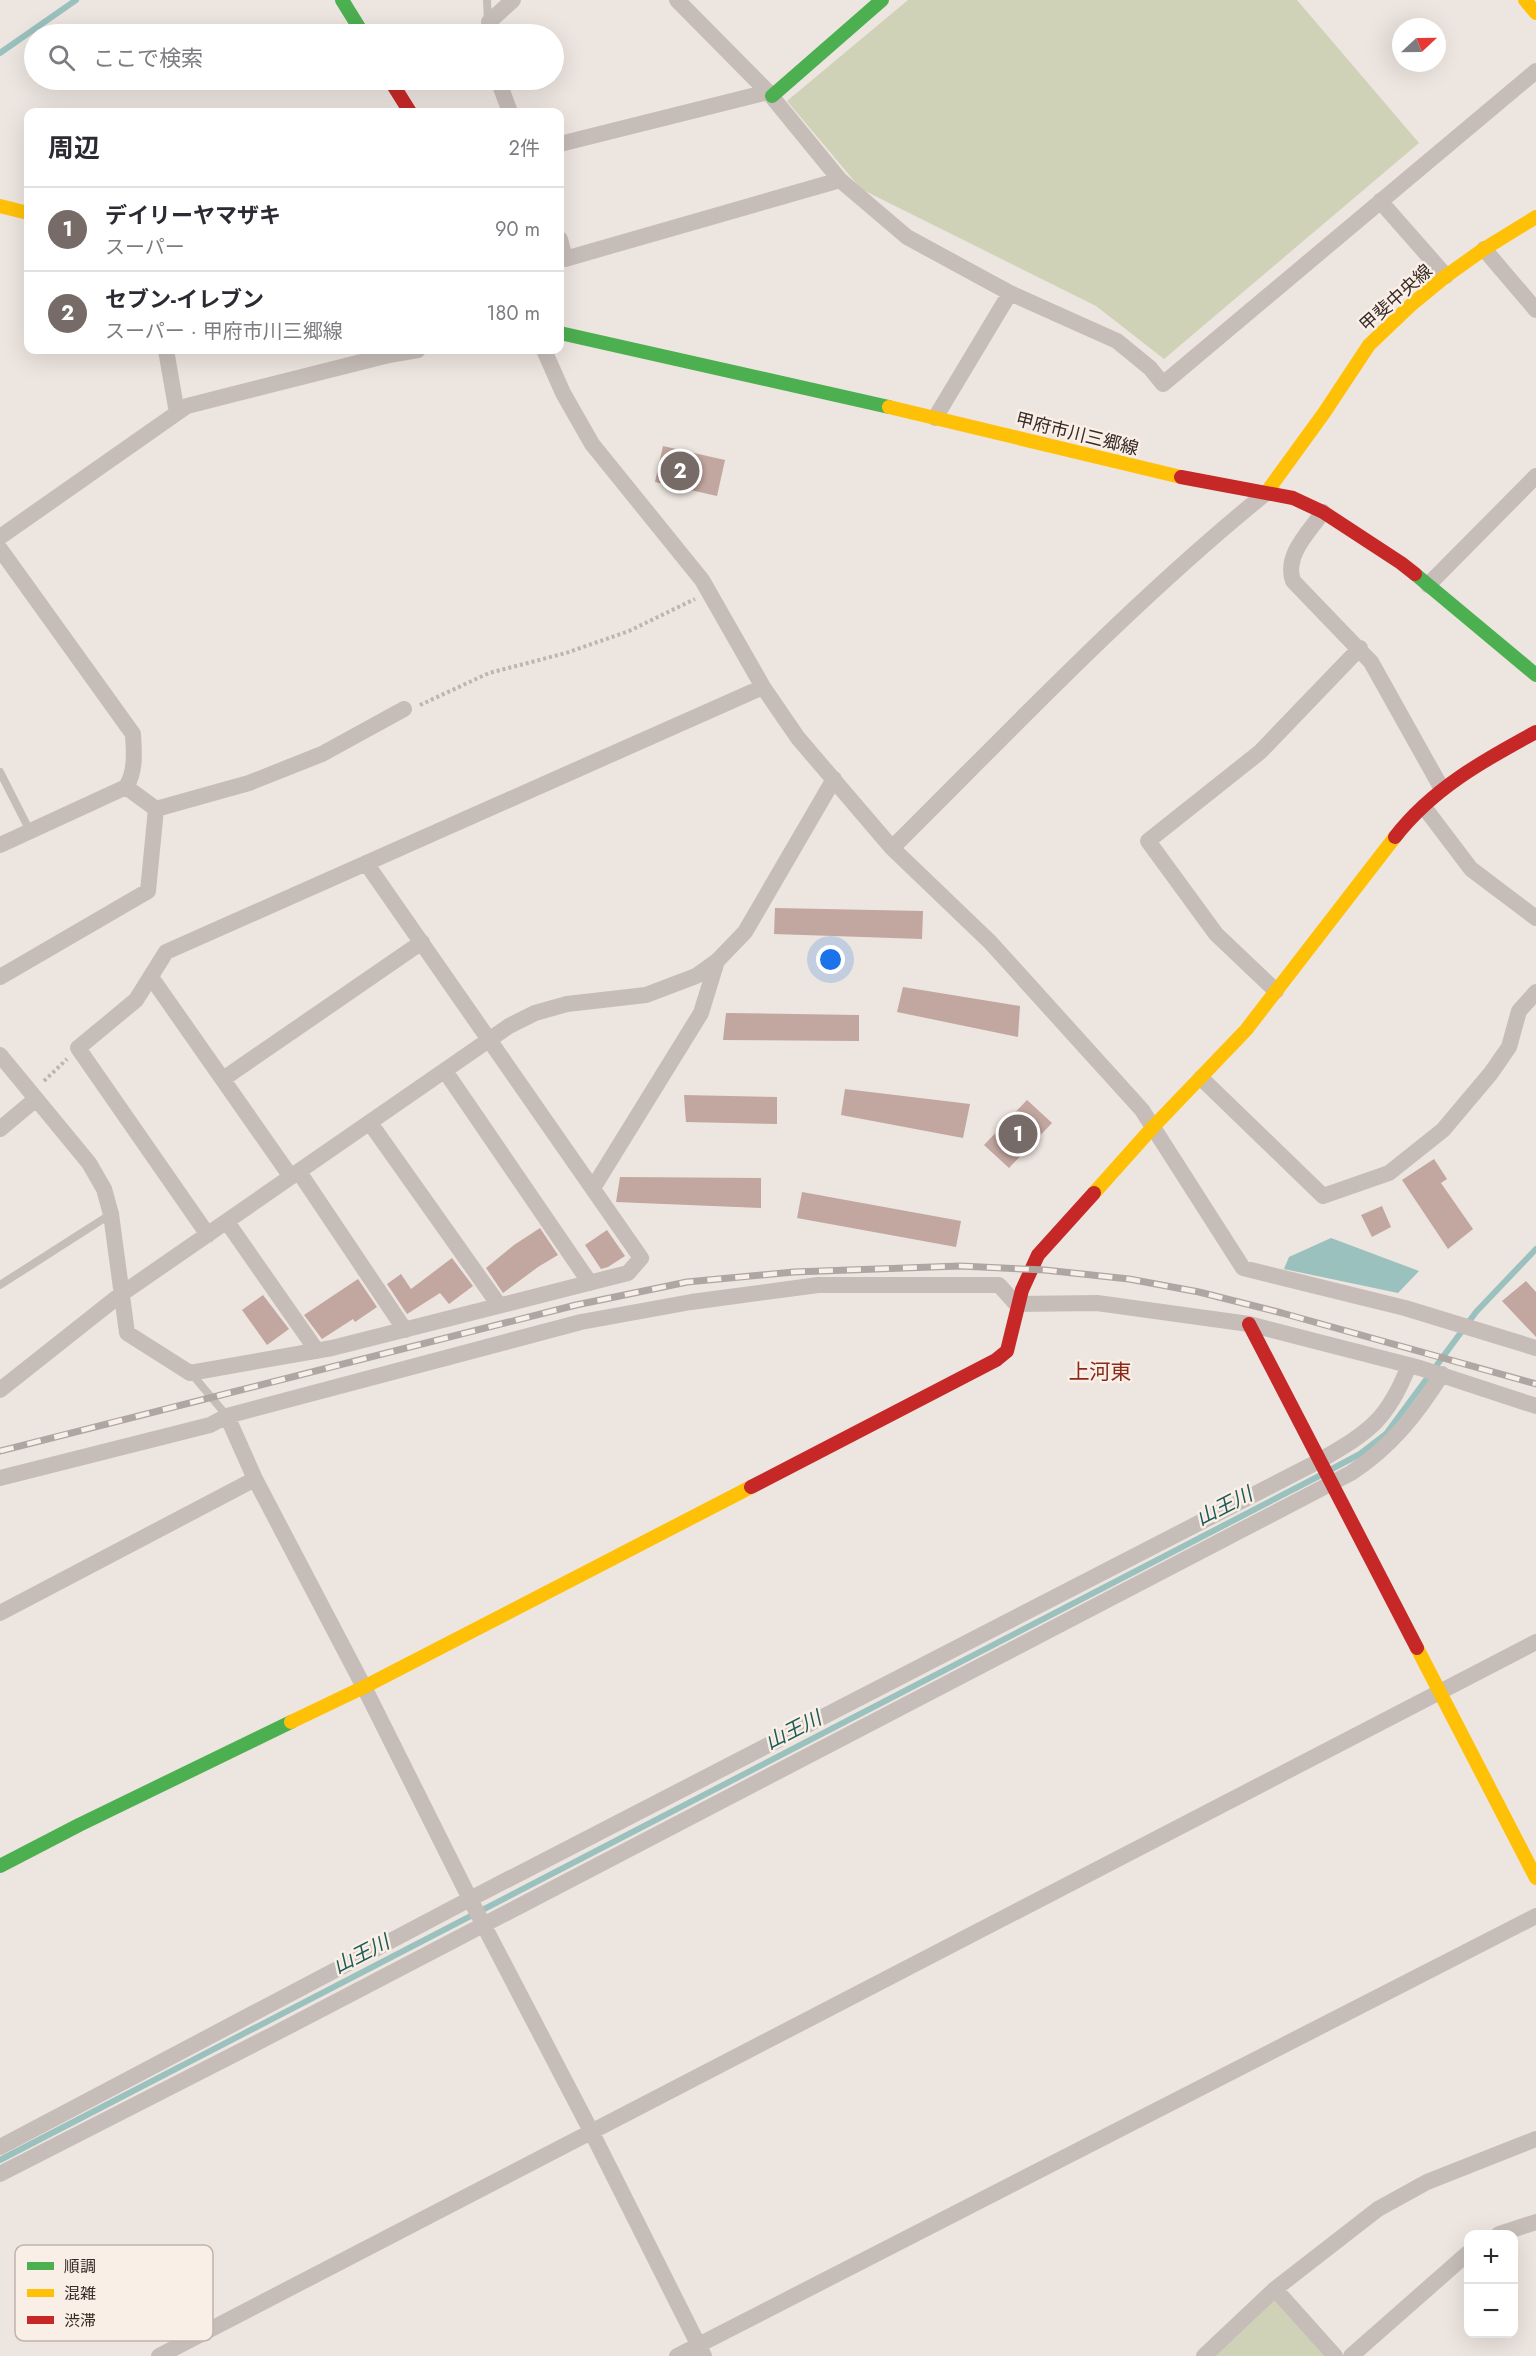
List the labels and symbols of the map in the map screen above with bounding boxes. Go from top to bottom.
north arrow [1392,18,1446,72]
street label: 甲斐中央線 [1354,258,1438,338]
street label: 甲府市川三郷線 [1013,406,1141,462]
pin: 2 [660,448,700,494]
your location [816,945,845,974]
pin: 1 [998,1112,1038,1156]
district label: 上河東 [1069,1357,1132,1387]
water label: 山王川 [1191,1479,1259,1533]
water label: 山王川 [760,1703,828,1757]
water label: 山王川 [328,1927,396,1981]
legend [15,2245,213,2341]
text: 順調 [64,2255,96,2278]
text: 混雑 [64,2282,96,2305]
text: 渋滞 [64,2309,96,2332]

